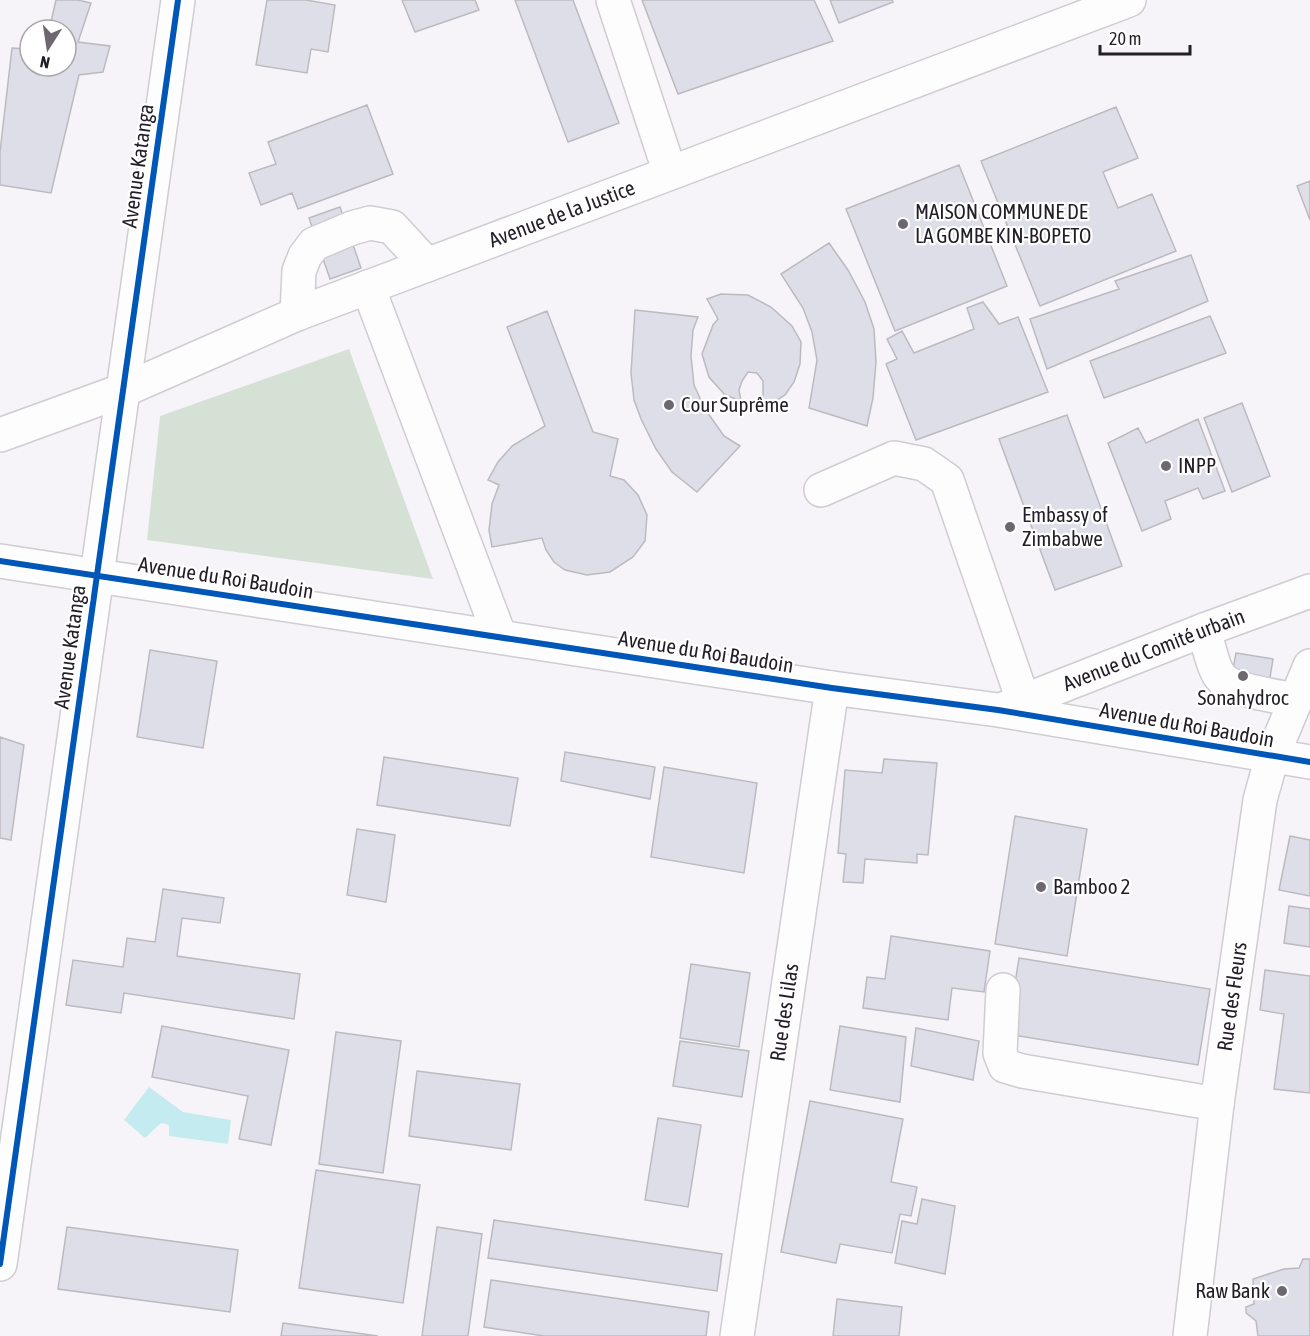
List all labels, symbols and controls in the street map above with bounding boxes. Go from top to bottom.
north arrow [18,18,78,78]
scale bar [1100,18,1190,56]
text: 20 m [1109,28,1141,49]
text: N [38,53,51,72]
street label: Avenue Katanga [116,102,158,229]
street label: Avenue de la Justice [485,175,638,252]
place label: MAISON COMMUNE DE LA GOMBE KIN-BOPETO [915,199,1091,247]
marker: MAISON COMMUNE DE LA GOMBE KIN-BOPETO [896,217,910,231]
place label: Cour Suprême [681,392,789,416]
marker: Cour Suprême [662,398,676,412]
place label: INPP [1178,453,1216,477]
marker: INPP [1159,459,1173,473]
place label: Embassy of Zimbabwe [1022,502,1108,550]
marker: Embassy of Zimbabwe [1003,520,1017,534]
street label: Avenue du Roi Baudoin [137,551,315,603]
street label: Avenue Katanga [48,583,90,710]
street label: Avenue du Comité urbain [1059,603,1248,695]
street label: Avenue du Roi Baudoin [617,625,795,677]
marker: Sonahydroc [1236,669,1250,683]
place label: Sonahydroc [1197,685,1289,709]
street label: Avenue du Roi Baudoin [1098,697,1276,751]
place label: Bamboo 2 [1053,874,1130,898]
marker: Bamboo 2 [1034,880,1048,894]
street label: Rue des Fleurs [1212,940,1251,1053]
street label: Rue des Lilas [764,962,802,1063]
place label: Raw Bank [1195,1278,1270,1302]
marker: Raw Bank [1275,1284,1289,1298]

